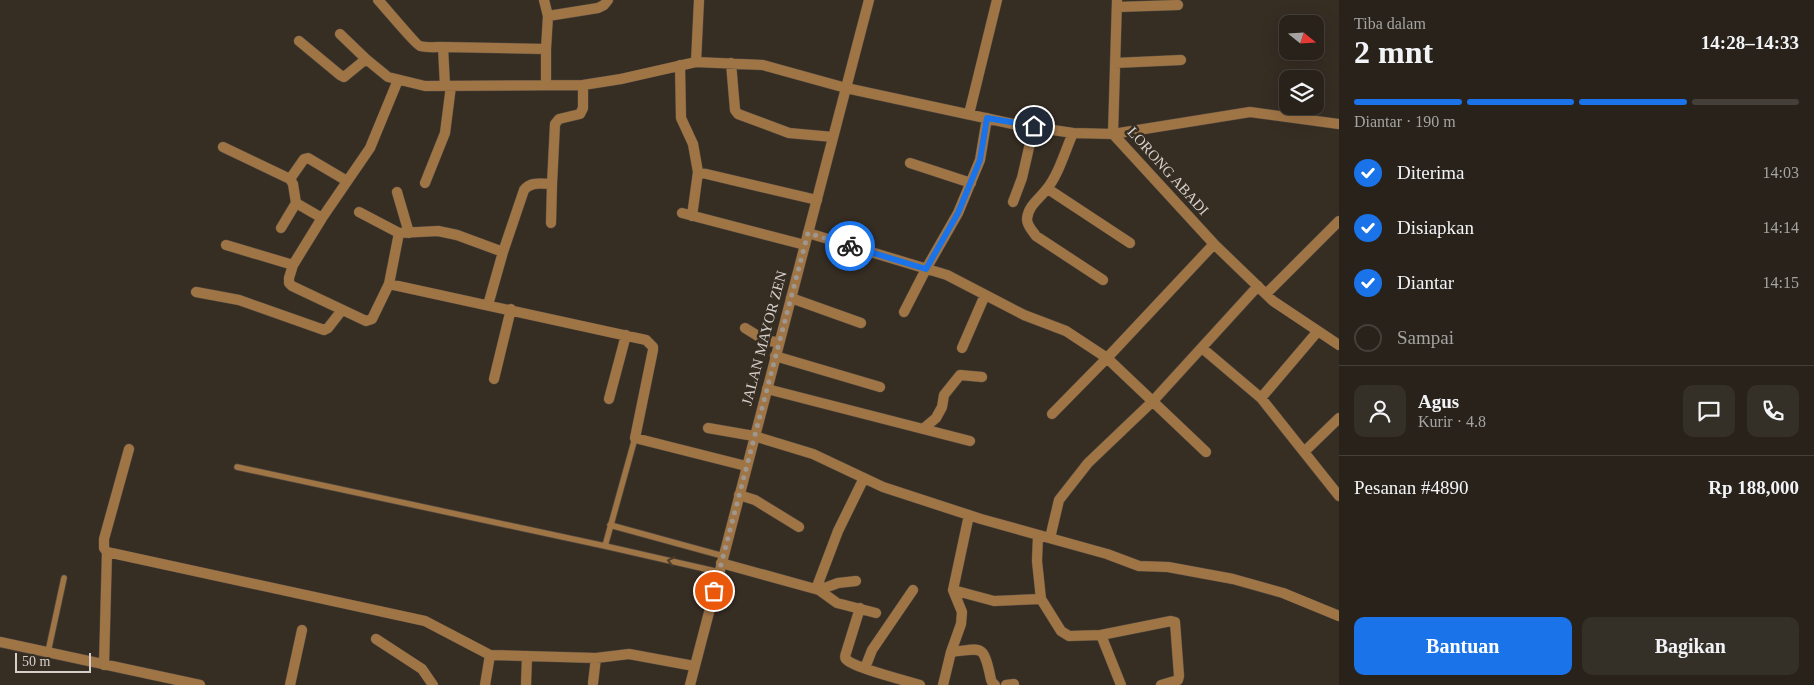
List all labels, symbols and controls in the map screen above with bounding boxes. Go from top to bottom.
north arrow [1279,15,1324,60]
map controls [1279,15,1324,115]
text: Tiba dalam [1354,15,1426,32]
text: 14:28–14:33 [1701,32,1799,53]
text: 2 mnt [1354,34,1433,70]
button: layers [1279,70,1324,115]
pin [1013,105,1055,147]
icon: home [1020,112,1048,140]
text: Diantar · 190 m [1354,113,1456,130]
street label: LORONG ABADI [1124,124,1212,218]
icon: check [1354,159,1382,187]
text: Diterima [1397,162,1465,183]
text: 14:03 [1763,164,1799,181]
icon: check [1354,214,1382,242]
text: Disiapkan [1397,217,1474,238]
text: 14:14 [1763,219,1799,236]
courier [825,221,875,271]
icon: bike [836,232,864,260]
street label: JALAN MAYOR ZEN [738,269,790,407]
icon: check [1354,269,1382,297]
text: Diantar [1397,272,1454,293]
text: 14:15 [1763,274,1799,291]
text: Sampai [1397,327,1454,348]
button: person [1354,385,1406,437]
button: chat [1683,385,1735,437]
button: phone [1747,385,1799,437]
text: Agus [1418,391,1459,412]
text: Kurir · 4.8 [1418,413,1486,430]
text: Pesanan #4890 [1354,477,1469,498]
text: Rp 188,000 [1708,477,1799,498]
one-way arrow [667,556,676,567]
pin [693,570,735,612]
icon: bag [700,577,728,605]
button: Bantuan [1354,617,1572,675]
button: Bagikan [1582,617,1799,675]
scale bar [15,650,91,673]
text: 50 m [22,654,50,669]

